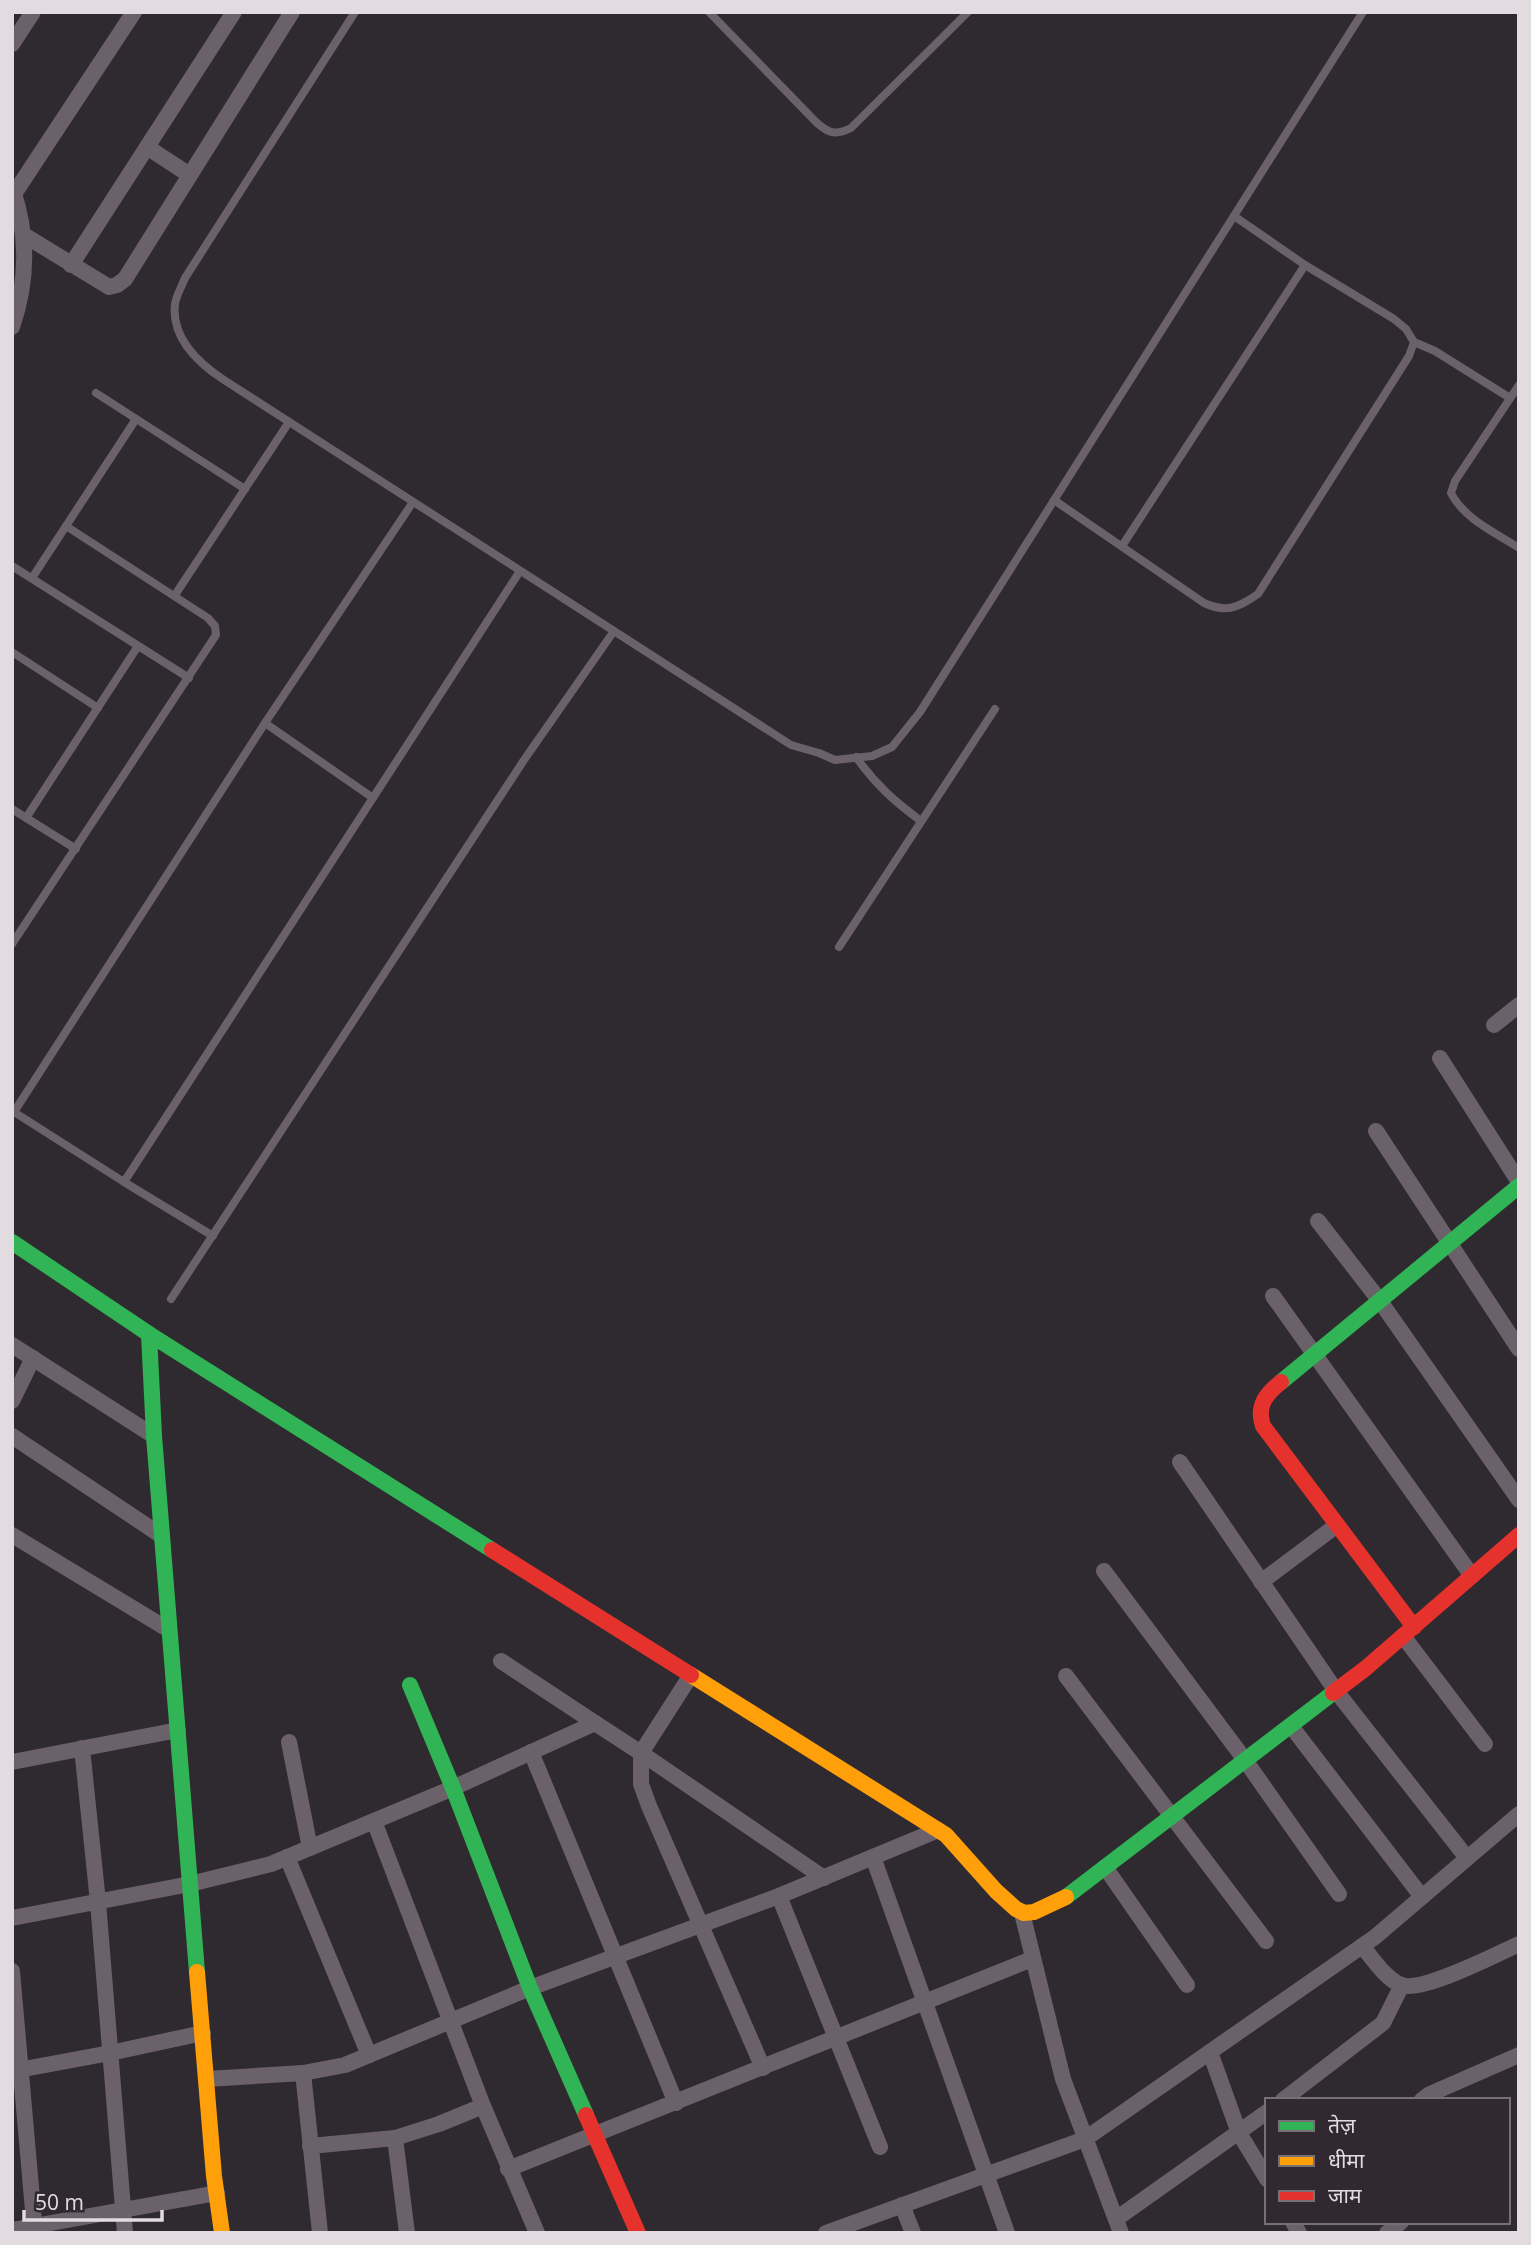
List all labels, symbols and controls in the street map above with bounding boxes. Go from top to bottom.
legend [1265,2098,1510,2224]
text: तेज़ [1328,2111,1356,2139]
text: धीमा [1328,2146,1365,2174]
scale bar [24,2178,163,2222]
text: जाम [1328,2181,1362,2209]
text: 50 m [35,2188,84,2216]

